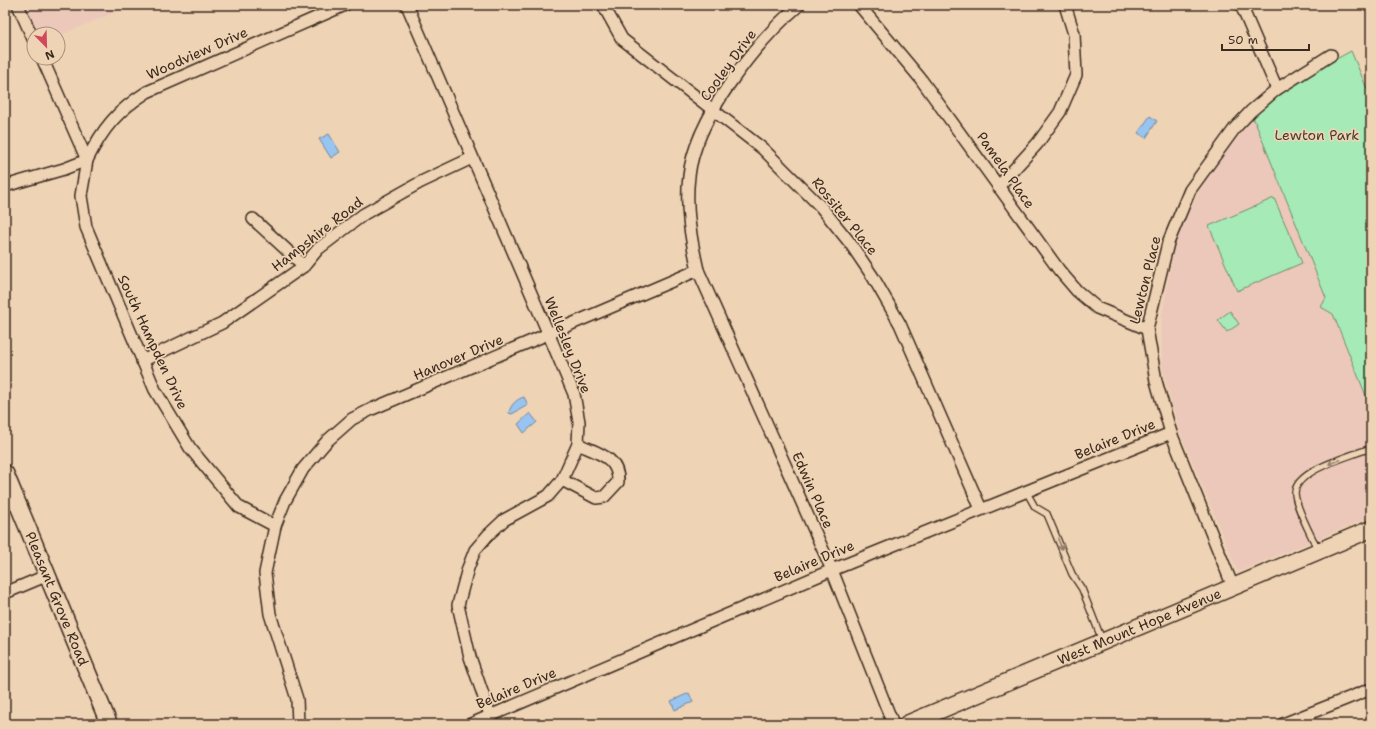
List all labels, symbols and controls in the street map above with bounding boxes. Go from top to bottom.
street label: Woodview Drive [144,23,250,83]
north arrow [26,26,66,66]
street label: Cooley Drive [696,26,760,104]
scale bar [1222,26,1309,52]
text: 50 m [1228,32,1258,48]
text: N [43,46,57,63]
park label: Lewton Park [1275,126,1359,144]
street label: Pamela Place [973,128,1039,212]
street label: Rossiter Place [808,173,882,259]
street label: Hampshire Road [268,193,366,275]
street label: Lewton Place [1125,234,1165,326]
street label: South Hampden Drive [114,272,192,412]
street label: Wellesley Drive [540,294,596,396]
street label: Hanover Drive [410,330,506,384]
street label: Belaire Drive [1072,415,1158,463]
street label: Edwin Place [788,449,838,531]
one-way arrow [1329,459,1341,467]
street label: Pleasant Grove Road [21,529,93,669]
street label: Belaire Drive [771,536,857,586]
one-way arrow [1056,538,1064,550]
street label: West Mount Hope Avenue [1055,584,1224,669]
street label: Belaire Drive [473,663,559,713]

